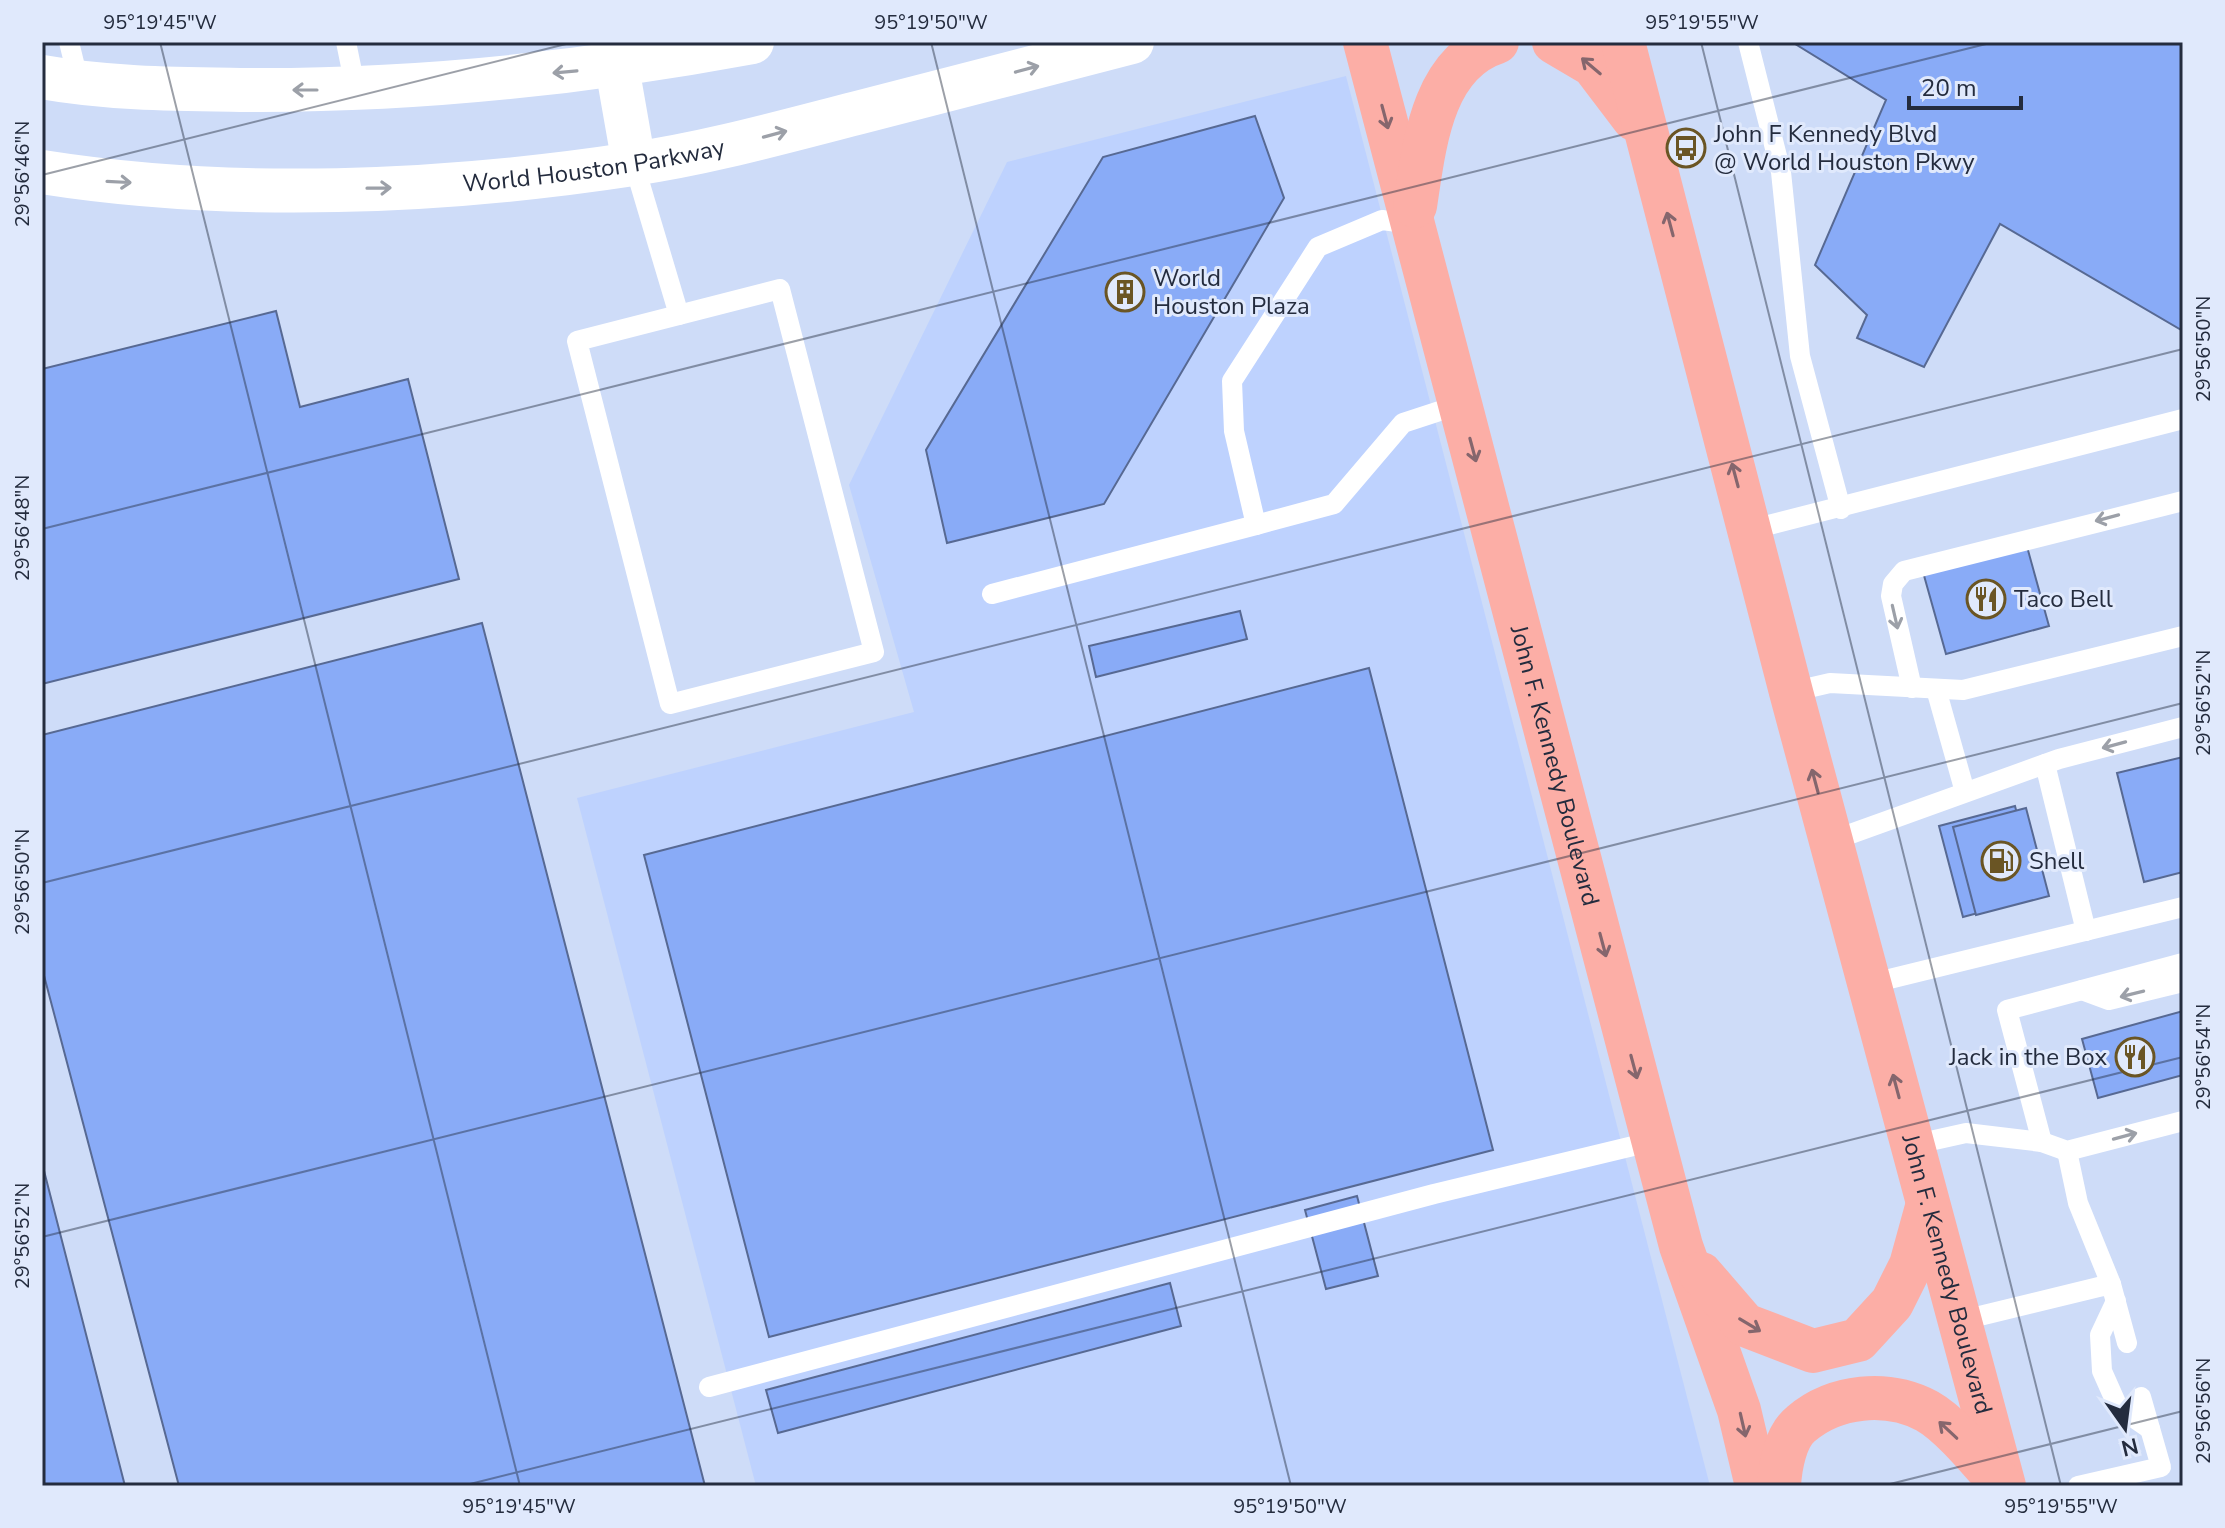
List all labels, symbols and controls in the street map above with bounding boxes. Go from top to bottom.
text: 95°19'45"W [103,9,217,36]
text: 95°19'50"W [874,9,988,36]
text: 95°19'55"W [1645,9,1759,36]
one-way arrow [1581,57,1601,75]
scale bar [1909,60,2021,110]
one-way arrow [1013,61,1039,76]
one-way arrow [552,64,579,79]
text: 20 m [1921,72,1977,104]
one-way arrow [292,82,319,98]
one-way arrow [1378,104,1393,130]
place label: John F Kennedy Blvd @ World Houston Pkwy [1713,118,1975,178]
text: 29°56'46"N [9,121,36,227]
one-way arrow [761,126,787,141]
bus stop icon: John F Kennedy Blvd @ World Houston Pkwy [1665,127,1707,169]
street label: World Houston Parkway [461,131,728,200]
one-way arrow [105,174,132,189]
one-way arrow [365,180,392,196]
one-way arrow [1661,211,1676,237]
place label: World Houston Plaza [1153,262,1310,322]
building icon: World Houston Plaza [1104,271,1146,313]
text: 29°56'50"N [2190,296,2217,402]
one-way arrow [1466,437,1481,462]
one-way arrow [1727,463,1742,489]
text: 29°56'48"N [9,475,36,581]
one-way arrow [2095,512,2121,527]
restaurant icon: Taco Bell [1965,578,2007,620]
place label: Taco Bell [2014,583,2113,615]
one-way arrow [1888,603,1903,629]
street label: John F. Kennedy Boulevard [1502,621,1607,909]
text: 29°56'52"N [2190,650,2217,756]
one-way arrow [2101,739,2127,754]
one-way arrow [1806,769,1821,795]
text: 29°56'50"N [9,829,36,935]
fuel station icon: Shell [1980,840,2022,882]
place label: Shell [2029,845,2084,877]
one-way arrow [1596,932,1611,958]
one-way arrow [2120,988,2145,1003]
text: 29°56'54"N [2190,1004,2217,1110]
restaurant icon: Jack in the Box [2114,1036,2156,1078]
place label: Jack in the Box [1948,1041,2107,1073]
one-way arrow [1628,1054,1643,1079]
one-way arrow [1888,1074,1903,1100]
one-way arrow [2111,1127,2137,1142]
street label: John F. Kennedy Boulevard [1894,1129,2000,1418]
text: 29°56'52"N [9,1183,36,1289]
one-way arrow [1739,1317,1761,1333]
text: 29°56'56"N [2190,1358,2217,1464]
north arrow [2085,1388,2165,1468]
one-way arrow [1736,1411,1751,1437]
one-way arrow [1939,1422,1959,1440]
text: N [2118,1430,2141,1463]
text: 95°19'45"W [462,1493,576,1520]
text: 95°19'50"W [1233,1493,1347,1520]
text: 95°19'55"W [2004,1493,2118,1520]

